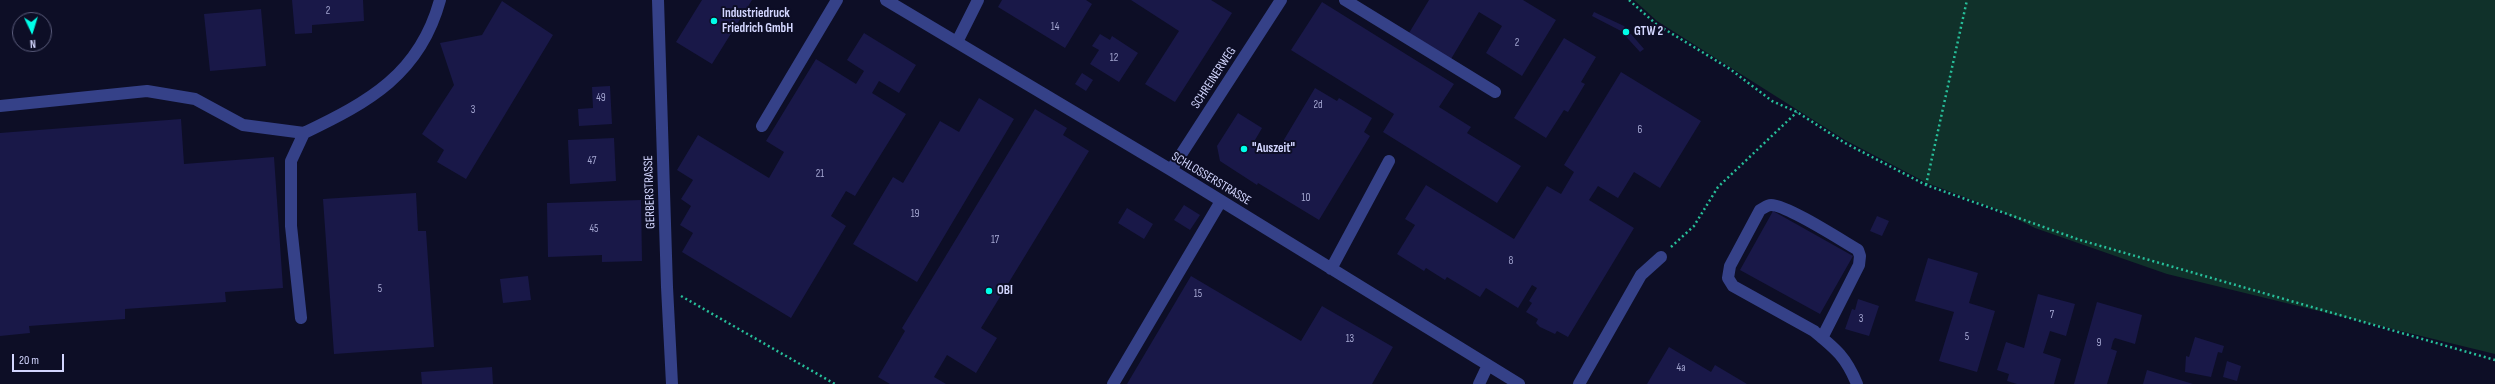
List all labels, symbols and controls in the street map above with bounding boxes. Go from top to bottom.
house number: 2 [326,4,330,18]
place label: Industriedruck Friedrich GmbH [722,6,793,37]
north arrow [12,12,52,52]
marker: Industriedruck Friedrich GmbH [709,16,719,26]
house number: 14 [1051,20,1059,34]
place label: GTW 2 [1634,24,1663,40]
marker: GTW 2 [1621,27,1631,37]
house number: 2 [1515,36,1519,50]
text: N [29,37,36,50]
street label: SCHREINERWEG [1188,44,1240,112]
house number: 12 [1110,51,1118,65]
house number: 49 [596,91,606,105]
house number: 2d [1313,98,1323,112]
house number: 3 [471,103,475,117]
house number: 6 [1638,123,1642,137]
place label: "Auszeit" [1252,141,1295,157]
marker: "Auszeit" [1239,144,1249,154]
street label: SCHLOSSERSTRASSE [1168,149,1254,209]
house number: 47 [588,154,596,168]
street label: GERBERSTRASSE [641,155,659,229]
house number: 21 [816,167,824,181]
house number: 10 [1302,191,1310,205]
house number: 19 [911,207,919,221]
house number: 45 [589,222,599,236]
house number: 17 [991,233,999,247]
house number: 8 [1509,254,1513,268]
house number: 5 [378,282,382,296]
place label: OBI [997,283,1013,299]
marker: OBI [984,286,994,296]
house number: 15 [1194,287,1202,301]
house number: 7 [2050,308,2054,322]
house number: 3 [1859,312,1863,326]
house number: 5 [1965,330,1969,344]
house number: 13 [1346,332,1354,346]
house number: 9 [2097,336,2101,350]
scale bar [14,346,66,372]
text: 20 m [19,353,39,368]
house number: 4a [1677,361,1685,375]

